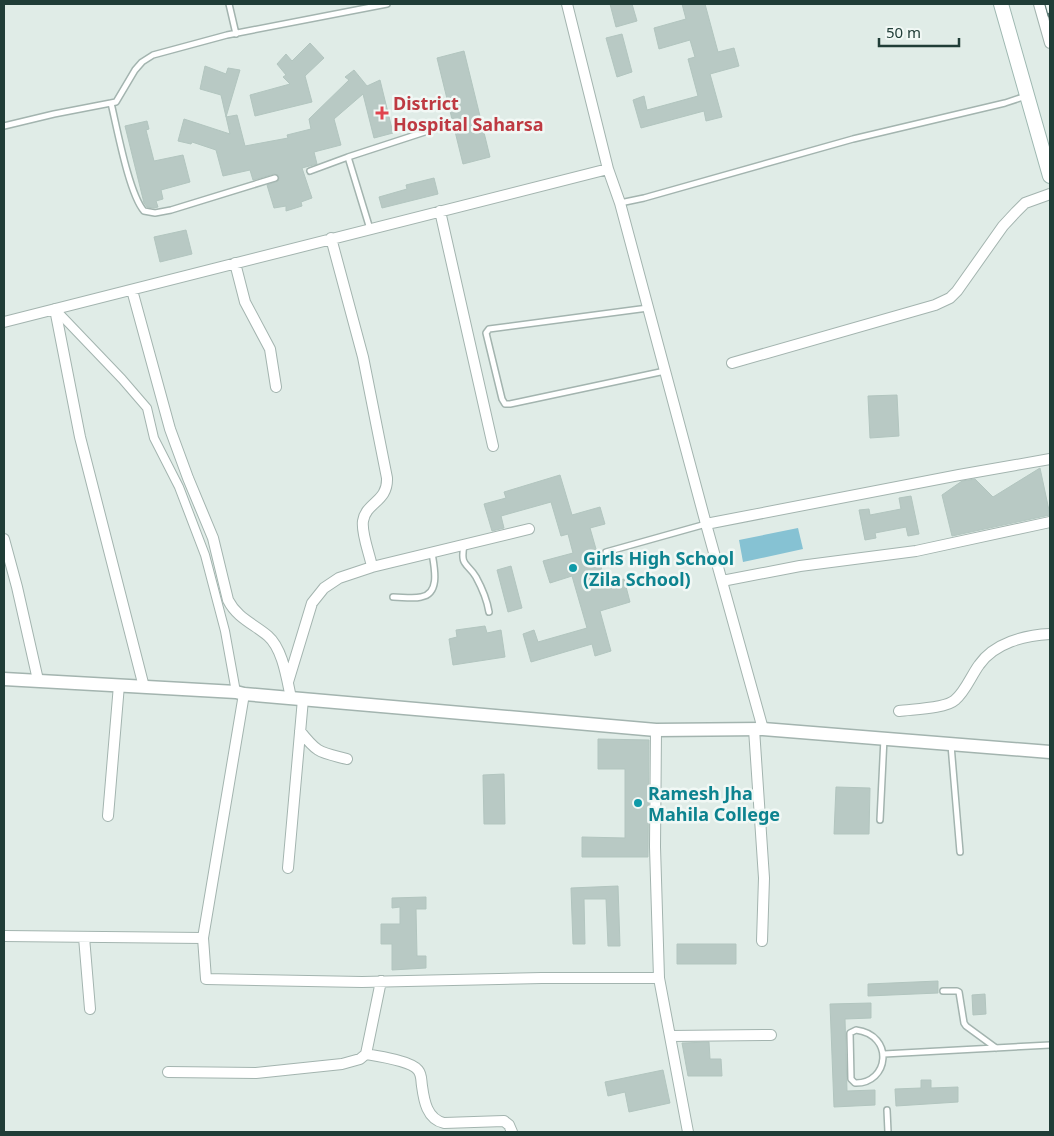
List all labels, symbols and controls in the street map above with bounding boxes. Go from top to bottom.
scale bar [879,15,959,47]
text: 50 m [886,22,921,42]
place label: District Hospital Saharsa [393,91,544,136]
marker: District Hospital Saharsa [375,106,389,120]
place label: Girls High School (Zila School) [583,546,734,591]
marker: Girls High School (Zila School) [567,562,579,574]
place label: Ramesh Jha Mahila College [648,781,780,826]
marker: Ramesh Jha Mahila College [632,797,644,809]

